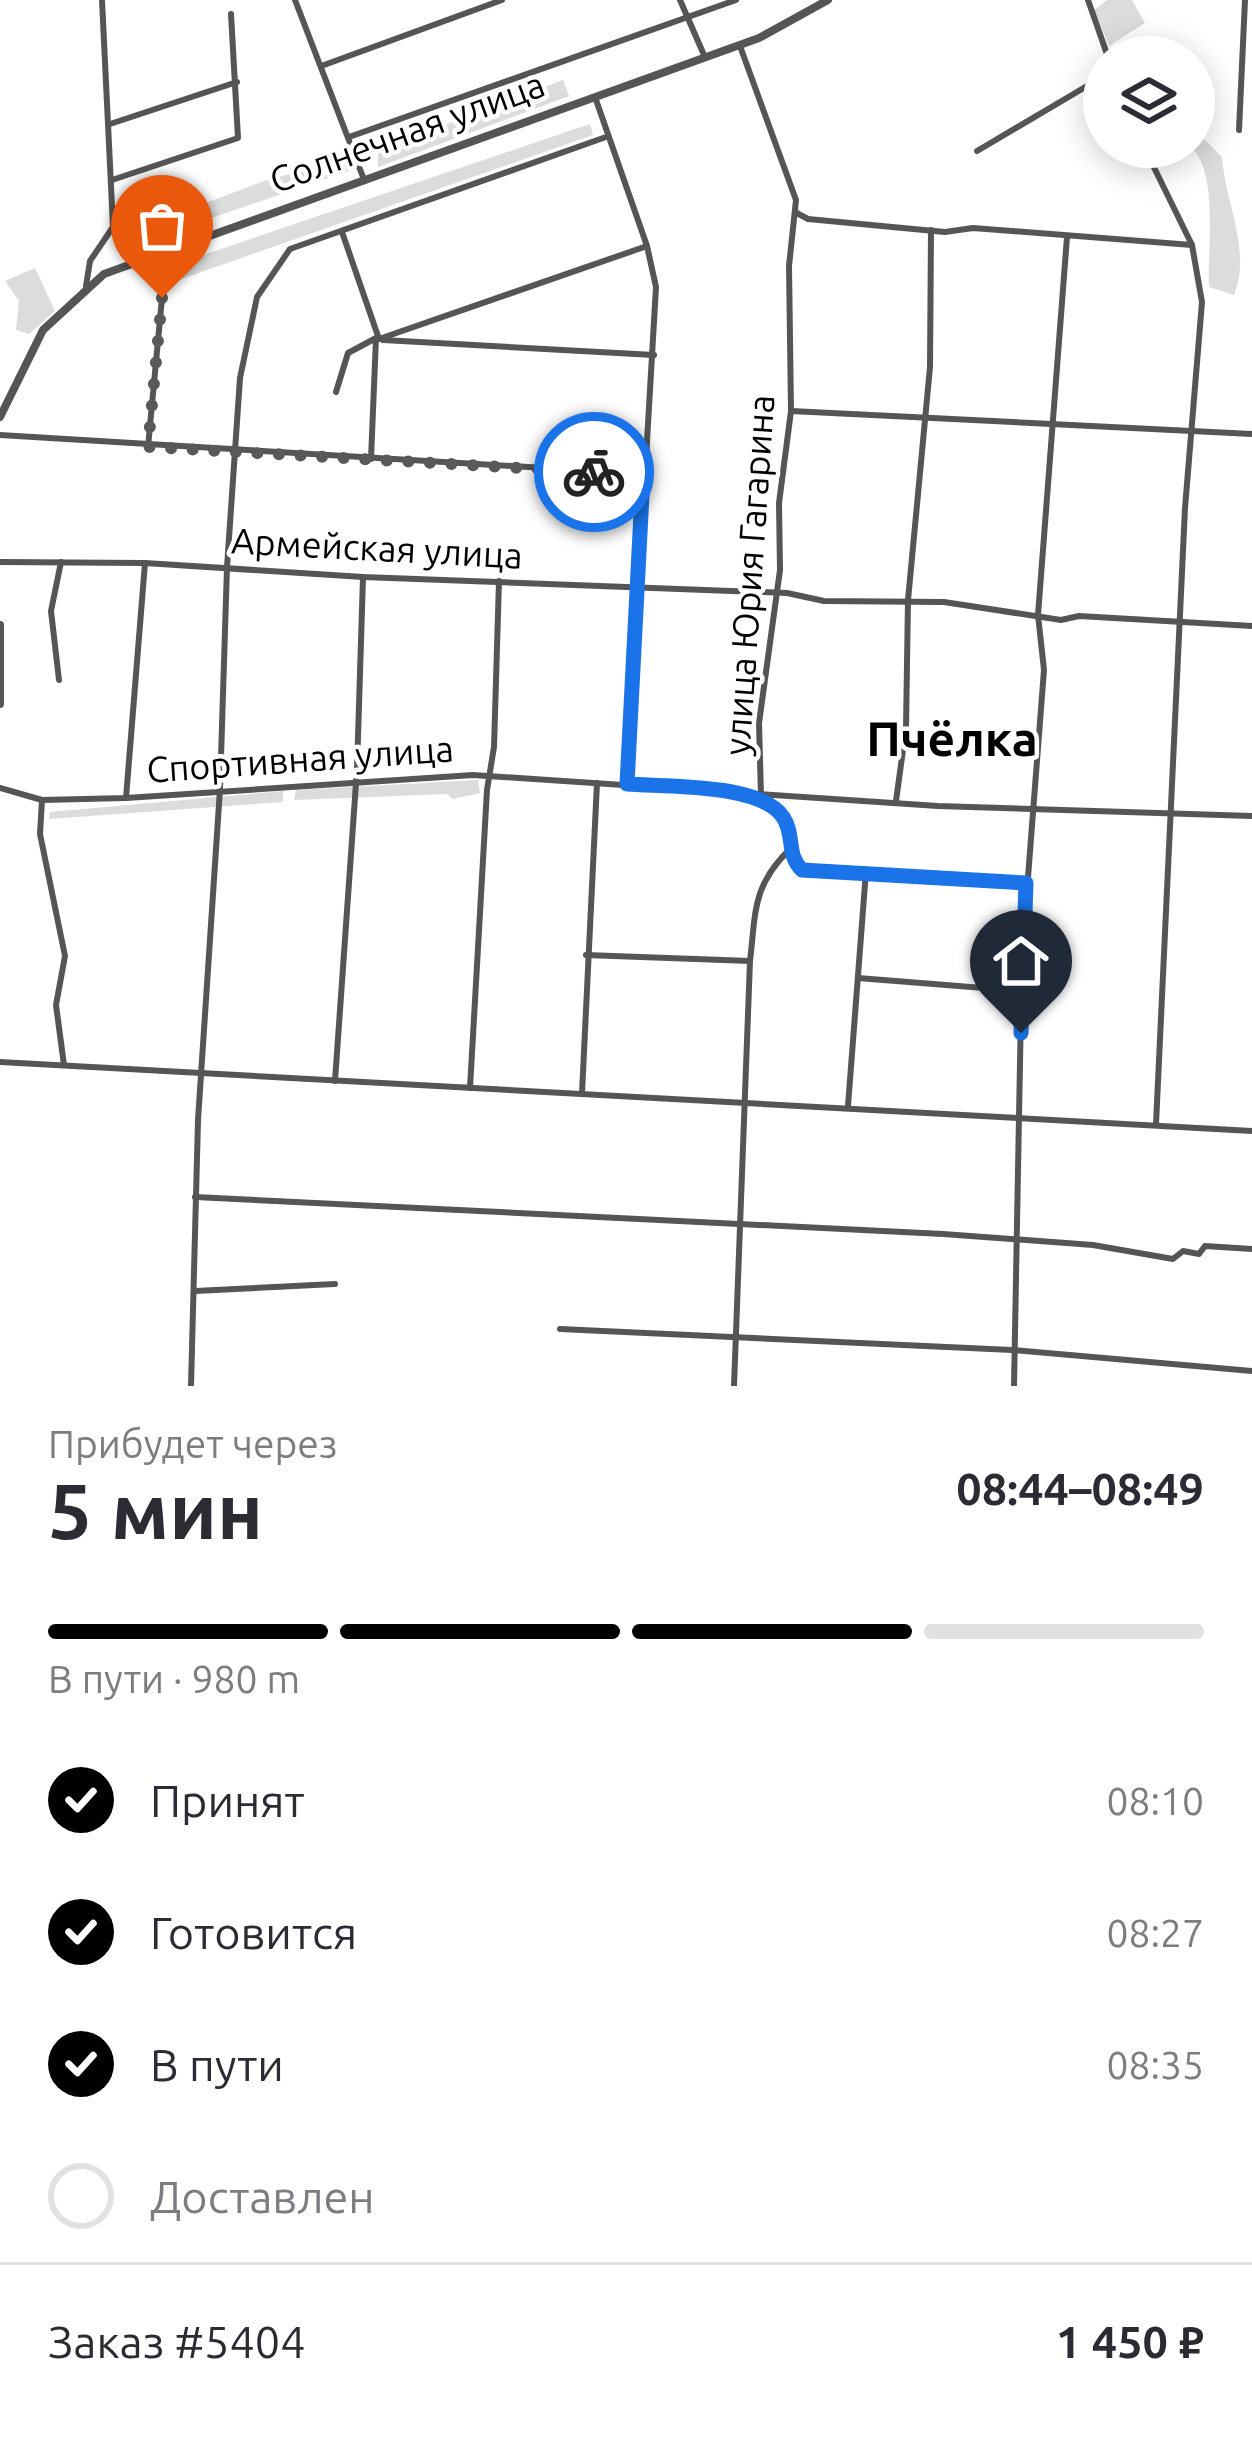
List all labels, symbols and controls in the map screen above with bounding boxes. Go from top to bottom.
map controls [1083,36,1215,168]
button: layers [1083,36,1215,168]
street label: Солнечная улица [264,63,550,200]
pin [111,175,213,298]
icon: bag [129,193,195,259]
street label: улица Юрия Гагарина [715,393,782,757]
courier [534,412,654,532]
icon: bike [561,439,627,505]
street label: Армейская улица [230,519,524,576]
district label: Пчёлка [866,711,1038,765]
street label: Спортивная улица [145,727,455,790]
pin [970,910,1072,1033]
icon: home [988,928,1054,994]
text: Прибудет через [48,1422,337,1465]
text: 08:44–08:49 [956,1463,1204,1514]
text: 5 мин [48,1466,263,1554]
text: В пути · 980 m [48,1657,300,1700]
icon: check [48,1767,114,1833]
text: Принят [150,1775,305,1826]
text: 08:10 [1106,1779,1204,1822]
icon: check [48,1899,114,1965]
text: Готовится [150,1907,357,1958]
text: 08:27 [1106,1911,1204,1954]
icon: check [48,2031,114,2097]
text: В пути [150,2039,284,2090]
text: 08:35 [1106,2043,1204,2086]
text: Доставлен [150,2171,375,2222]
text: Заказ #5404 [48,2316,306,2367]
text: 1 450 ₽ [1056,2316,1204,2367]

